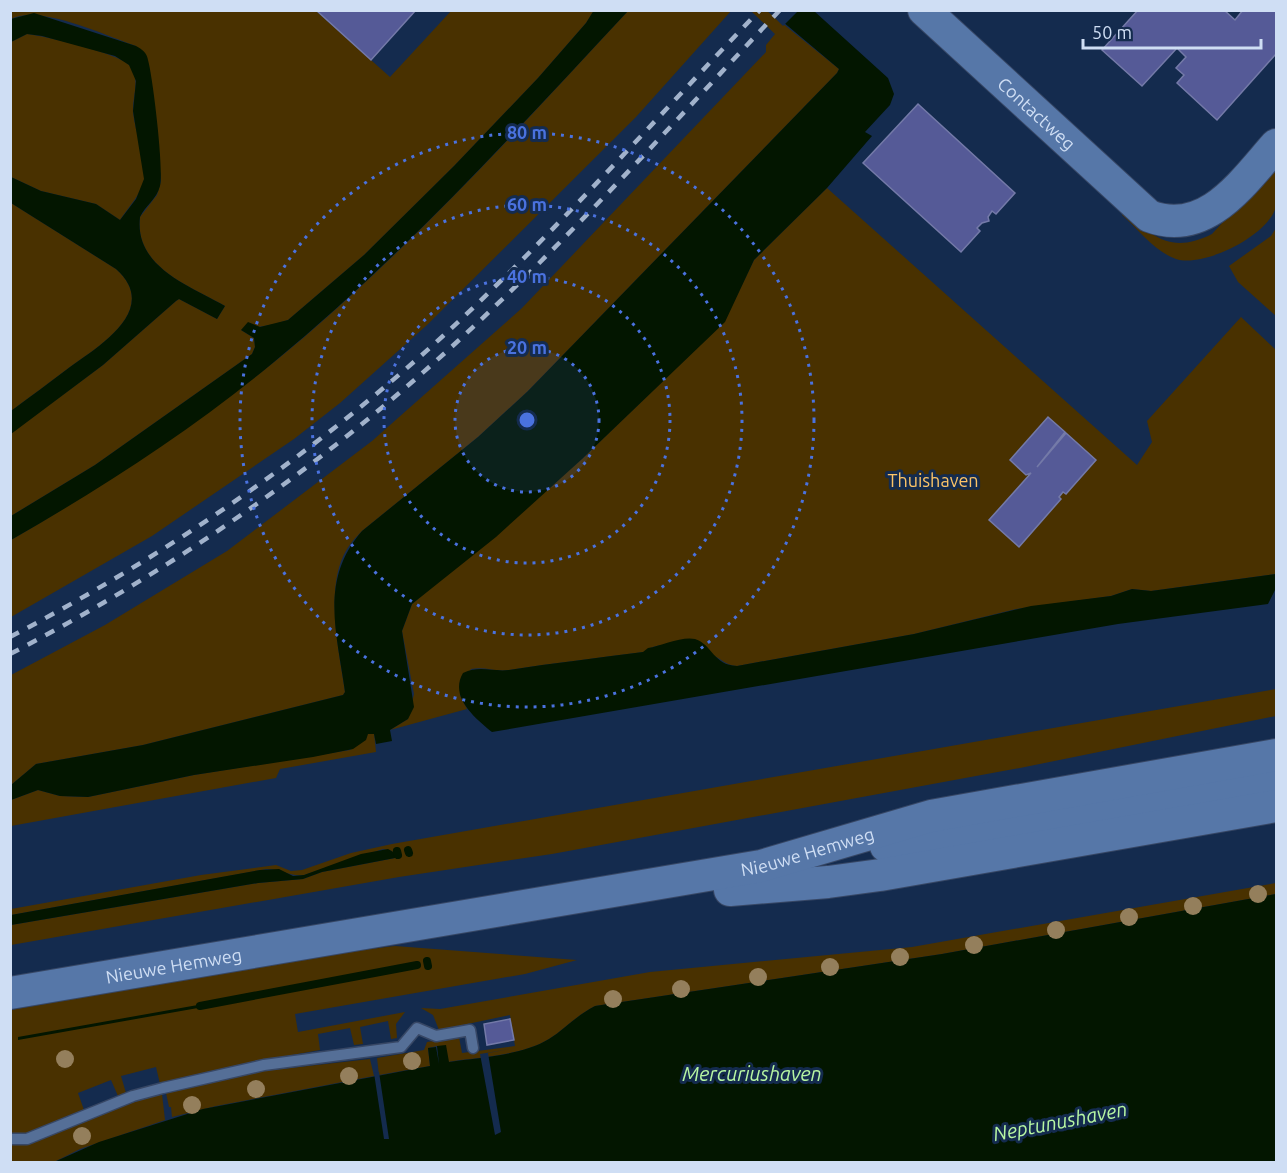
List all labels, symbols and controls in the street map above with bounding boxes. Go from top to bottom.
scale bar [1083,12,1262,50]
text: 50 m [1092,22,1132,42]
street label: Contactweg [994,73,1080,154]
text: 80 m [507,122,547,142]
text: 60 m [507,194,547,214]
text: 40 m [507,266,547,286]
text: 20 m [507,337,547,357]
centre of rings [517,410,537,430]
park label: Thuishaven [887,470,979,490]
street label: Nieuwe Hemweg [739,823,876,879]
street label: Nieuwe Hemweg [104,944,243,987]
water label: Mercuriushaven [682,1062,822,1085]
water label: Neptunushaven [991,1097,1129,1145]

